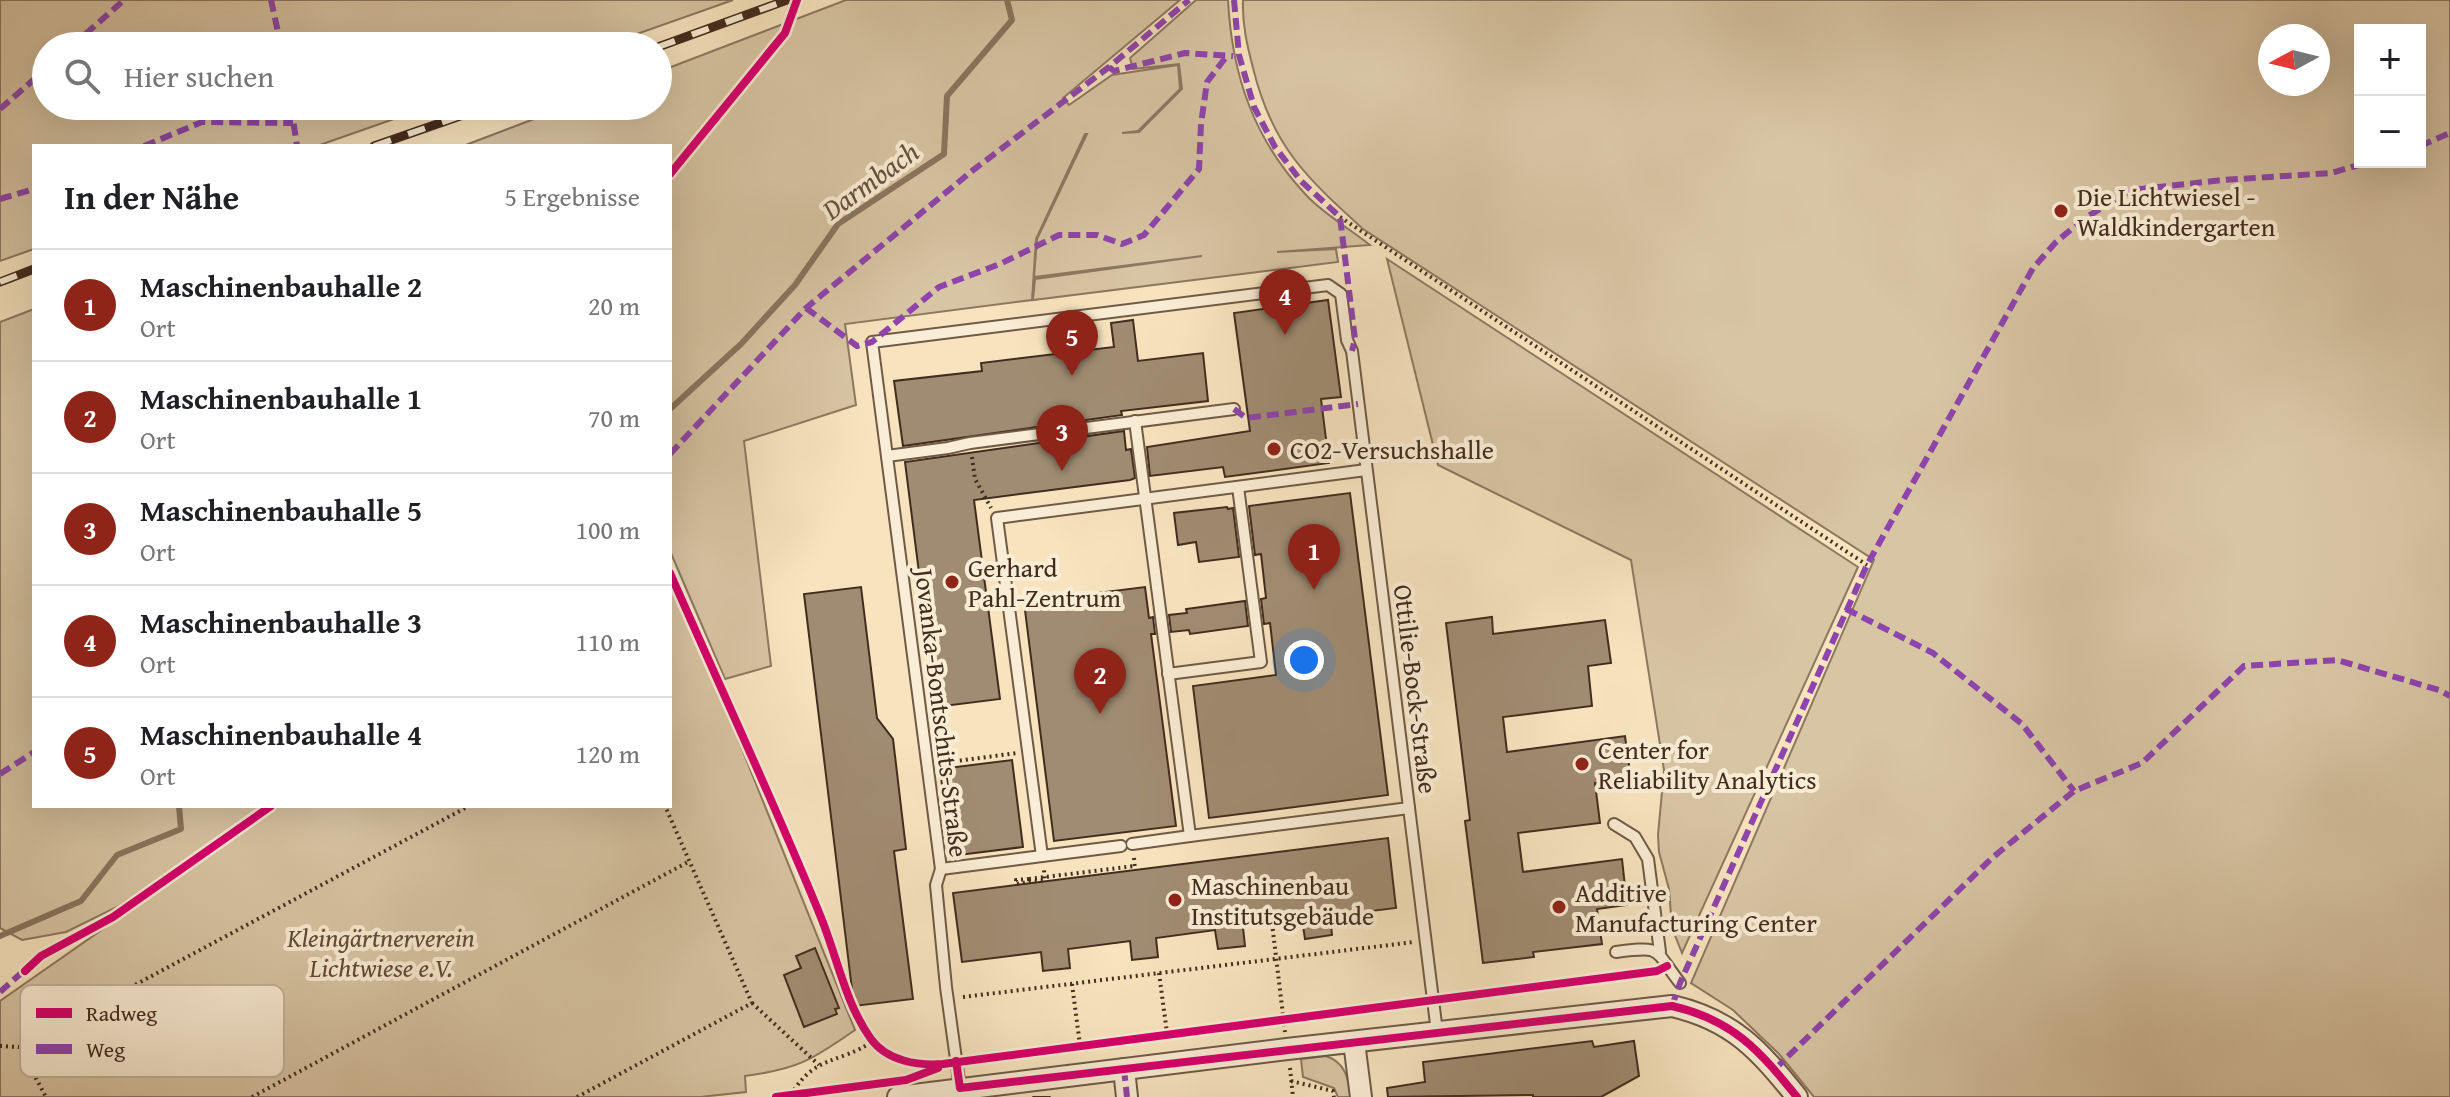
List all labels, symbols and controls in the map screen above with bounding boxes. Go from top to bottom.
north arrow [2258,24,2330,96]
map controls [2354,24,2426,168]
button: + [2354,24,2426,96]
search box [32,32,672,120]
icon: search [60,54,104,98]
text: Hier suchen [124,54,274,98]
button: − [2354,96,2426,168]
water label: Darmbach [812,131,927,230]
text: In der Nähe [64,172,239,221]
text: 5 Ergebnisse [505,177,640,216]
place label: Die Lichtwiesel - Waldkindergarten [2077,177,2276,246]
marker: Die Lichtwiesel - Waldkindergarten [2052,202,2070,220]
text: Maschinenbauhalle 2 [140,264,422,308]
pin: 4 [1259,269,1311,335]
text: 1 [83,286,97,325]
text: 20 m [588,286,640,325]
text: Ort [140,308,176,347]
pin: 5 [1046,310,1098,376]
text: Maschinenbauhalle 1 [140,376,422,420]
text: 2 [83,398,97,437]
text: 70 m [588,398,640,437]
pin: 3 [1036,405,1088,471]
text: Ort [140,420,176,459]
place label: CO2-Versuchshalle [1290,430,1494,469]
marker: CO2-Versuchshalle [1265,440,1283,458]
text: Maschinenbauhalle 5 [140,488,422,532]
text: 3 [83,510,97,549]
text: 100 m [575,510,640,549]
pin: 1 [1288,524,1340,590]
text: Ort [140,532,176,571]
place label: Gerhard Pahl-Zentrum [968,548,1121,617]
street label: Jovanka-Bontschits-Straße [905,564,979,859]
marker: Gerhard Pahl-Zentrum [943,573,961,591]
street label: Ottilie-Bock-Straße [1384,582,1448,796]
text: Maschinenbauhalle 3 [140,600,422,644]
text: 4 [83,622,97,661]
text: 110 m [575,622,640,661]
your location [1284,640,1324,680]
text: Ort [140,644,176,683]
pin: 2 [1074,648,1126,714]
text: Maschinenbauhalle 4 [140,712,422,756]
place label: Center for Reliability Analytics [1598,730,1817,799]
text: 5 [83,734,97,773]
text: 120 m [575,734,640,773]
marker: Center for Reliability Analytics [1573,755,1591,773]
text: Ort [140,756,176,795]
place label: Maschinenbau Institutsgebäude [1191,866,1374,935]
place label: Additive Manufacturing Center [1575,873,1817,942]
marker: Maschinenbau Institutsgebäude [1166,891,1184,909]
marker: Additive Manufacturing Center [1550,898,1568,916]
park label: Kleingärtnerverein Lichtwiese e.V. [286,918,475,987]
legend [20,985,284,1077]
text: Radweg [86,997,157,1029]
text: Weg [86,1033,125,1065]

